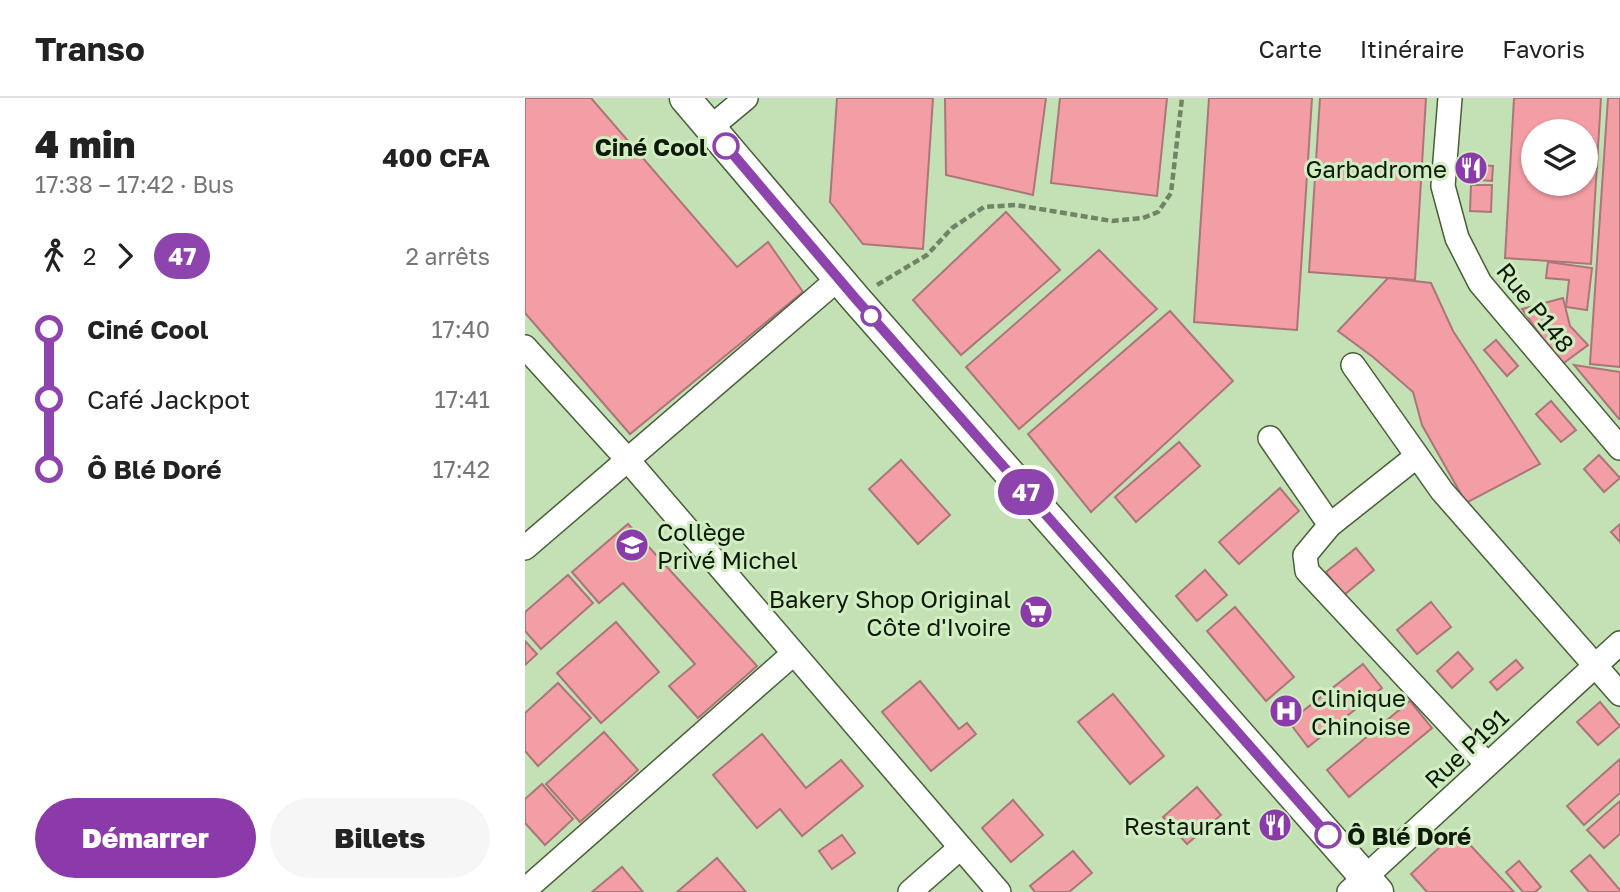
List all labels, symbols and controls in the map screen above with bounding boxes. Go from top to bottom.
text: Transo [35,29,145,68]
text: Carte [1259,34,1322,63]
text: Itinéraire [1360,34,1464,63]
text: Favoris [1502,34,1585,63]
map controls [1521,119,1598,196]
button: layers [1521,119,1598,196]
text: 4 min [35,121,136,166]
place label: Ciné Cool [595,132,707,161]
marker: Ciné Cool [713,133,739,159]
text: 400 CFA [382,142,490,173]
restaurant icon: Garbadrome [1452,149,1490,187]
place label: Garbadrome [1305,154,1447,183]
text: 17:38 – 17:42 · Bus [35,170,234,198]
icon: walk [35,237,73,275]
icon: forward [106,237,144,275]
text: 47 [168,241,196,270]
text: 2 [83,242,96,270]
text: 2 arrêts [405,242,490,270]
street label: Rue P148 [1491,256,1581,358]
unlabelled marker [861,306,881,326]
text: Ciné Cool [87,314,209,345]
text: 17:40 [431,315,490,343]
text: Café Jackpot [87,384,250,415]
text: 17:41 [435,385,490,413]
text: Ô Blé Doré [87,454,222,485]
text: 17:42 [432,455,490,483]
line badge: 47 [995,469,1057,515]
text: 47 [1012,477,1040,506]
place label: Collège Privé Michel [657,517,798,574]
school or university icon: Collège Privé Michel [613,526,651,564]
place label: Bakery Shop Original Côte d'Ivoire [769,584,1011,641]
supermarket icon: Bakery Shop Original Côte d'Ivoire [1017,593,1055,631]
place label: Clinique Chinoise [1311,683,1411,740]
hospital icon: Clinique Chinoise [1267,692,1305,730]
street label: Rue P191 [1418,702,1514,794]
button: Démarrer [35,798,256,878]
button: Billets [270,798,490,878]
restaurant icon: Restaurant [1256,806,1294,844]
place label: Restaurant [1124,811,1251,840]
place label: Ô Blé Doré [1347,821,1471,850]
marker: Ô Blé Doré [1315,822,1341,848]

